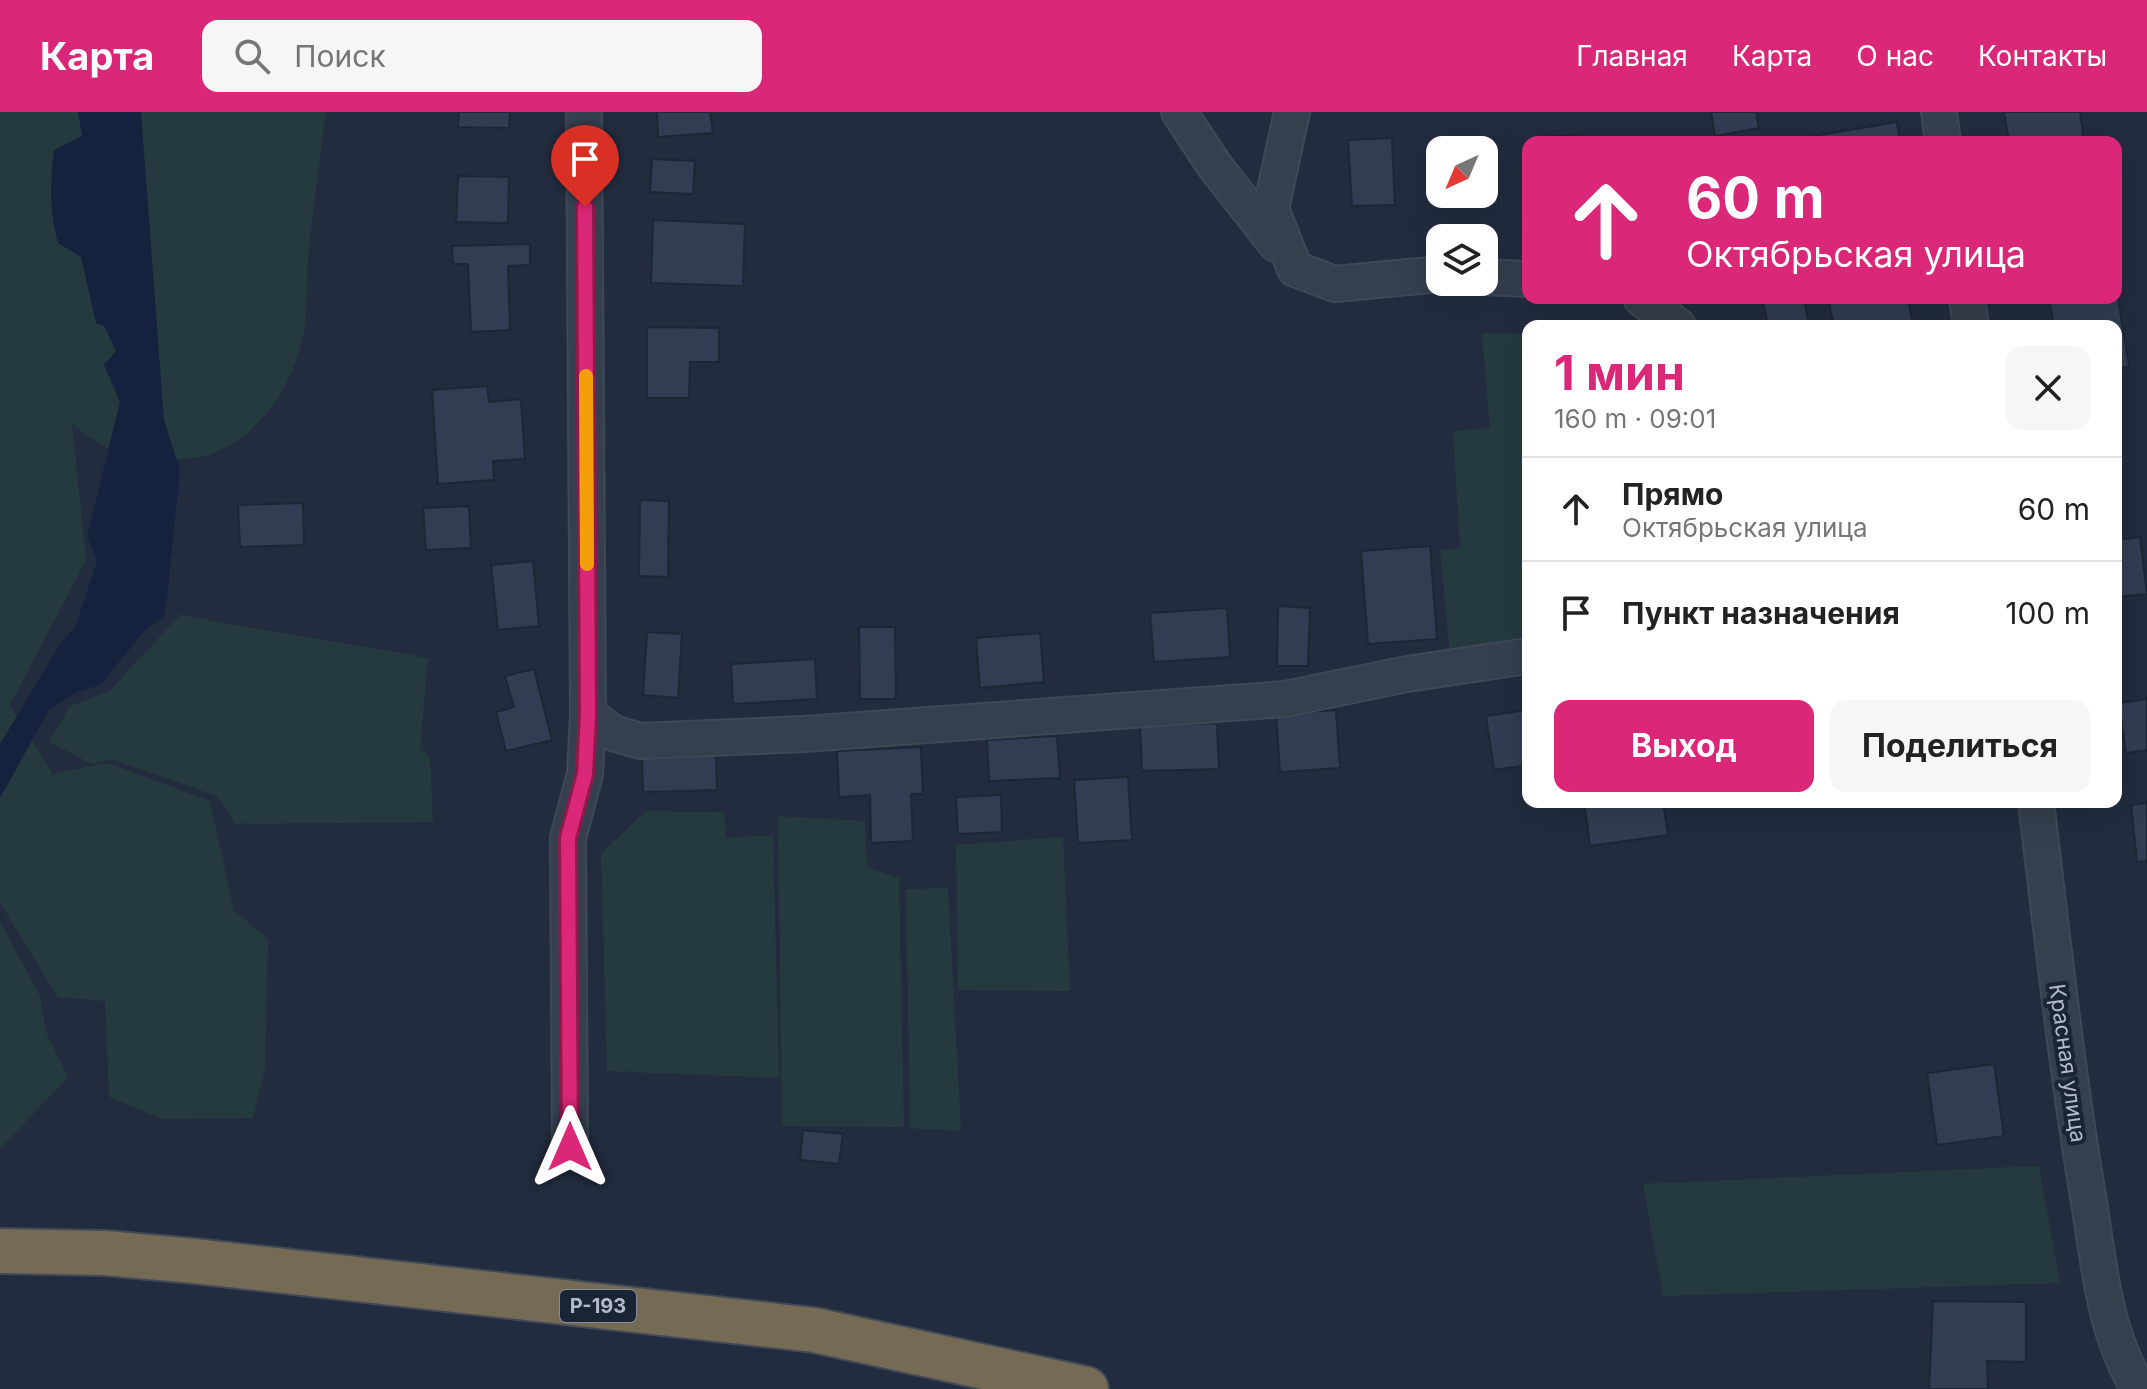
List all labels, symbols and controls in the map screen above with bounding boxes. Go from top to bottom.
search box [202,20,762,92]
text: Карта [40,33,154,79]
icon: search [230,34,274,78]
text: Поиск [294,38,386,74]
text: Главная [1576,39,1688,73]
text: Карта [1732,39,1812,73]
text: О нас [1856,39,1934,73]
text: Контакты [1978,39,2107,73]
pin [551,125,619,207]
north arrow [1426,136,1498,208]
map controls [1426,136,1498,296]
icon: arrive [563,137,607,181]
text: 60 m [1686,164,1825,232]
icon: ahead [1554,168,1658,272]
button: layers [1426,224,1498,296]
text: Октябрьская улица [1686,232,2026,276]
text: 1 мин [1554,343,1685,402]
button: close [2006,346,2090,430]
text: 160 m · 09:01 [1554,403,1716,434]
text: Прямо [1622,476,1723,512]
icon: ahead [1554,487,1598,531]
text: 60 m [2018,491,2090,527]
text: Октябрьская улица [1622,512,1868,543]
icon: arrive [1554,591,1598,635]
text: Пункт назначения [1622,595,1900,631]
text: 100 m [2005,595,2090,631]
button: Выход [1554,700,1814,792]
button: Поделиться [1830,700,2090,792]
street label: Красная улица [2044,982,2092,1144]
position arrow [528,1105,612,1189]
road number: Р-193 [560,1290,636,1322]

